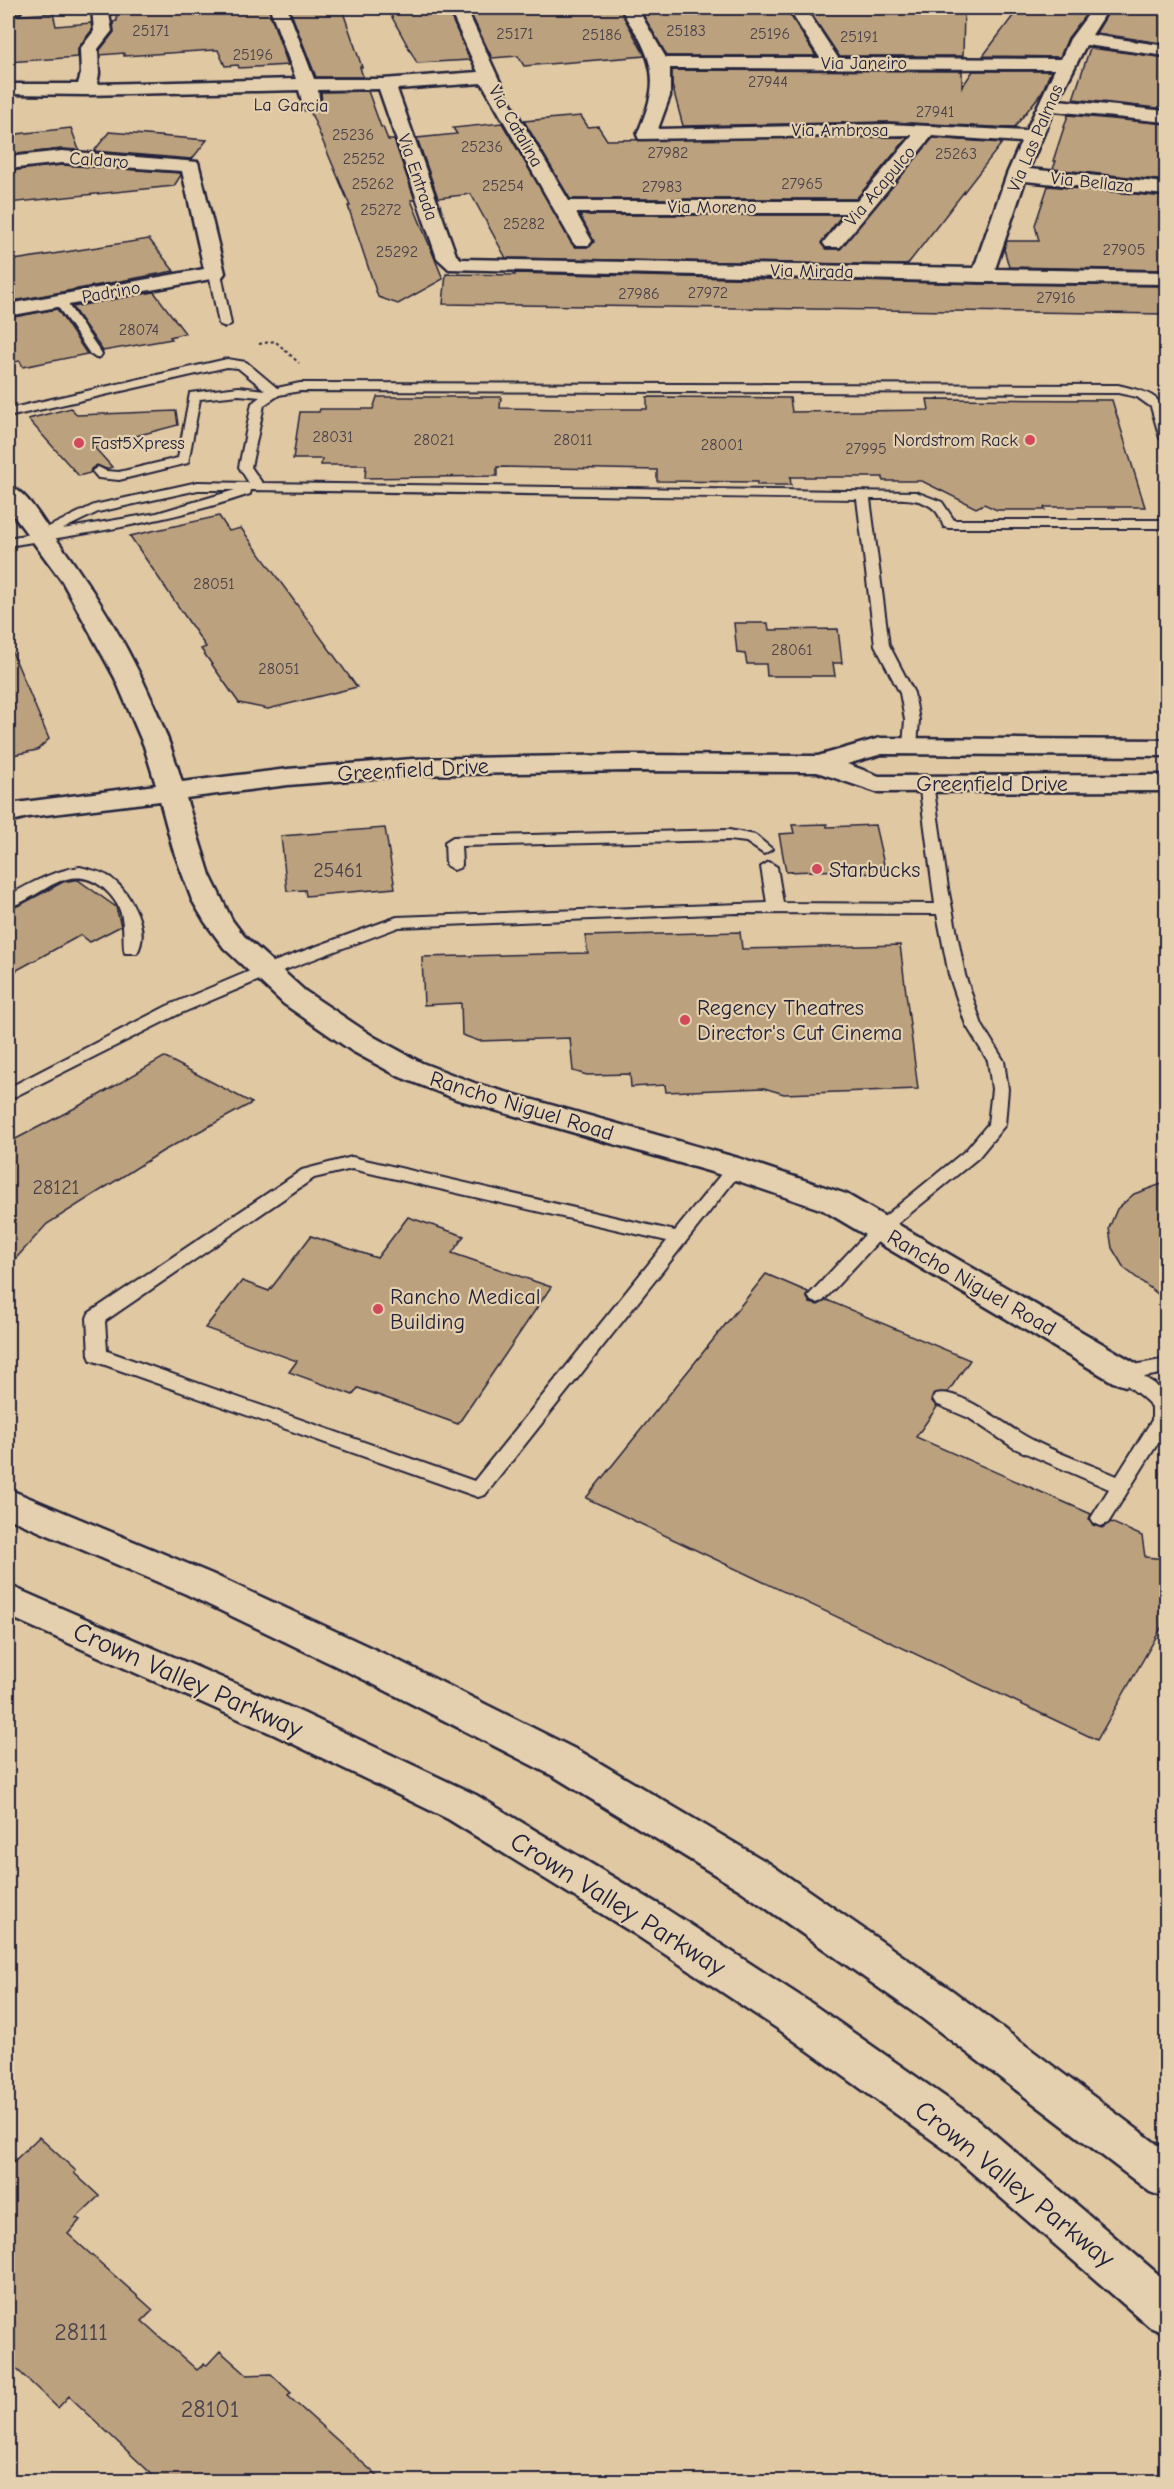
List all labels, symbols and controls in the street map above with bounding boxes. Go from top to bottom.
house number: 25171 [132,22,170,40]
house number: 25183 [666,22,706,40]
house number: 25171 [496,25,534,43]
house number: 25196 [750,25,790,43]
house number: 25186 [582,26,622,44]
house number: 25191 [840,28,878,46]
house number: 25196 [233,46,273,64]
street label: Via Janeiro [821,53,907,74]
house number: 27944 [748,73,788,91]
street label: Via Las Palmas [1003,81,1068,195]
street label: Via Catalina [484,82,547,171]
street label: La Garcia [253,94,329,117]
house number: 27941 [916,103,954,121]
street label: Via Ambrosa [792,120,888,141]
house number: 25236 [332,126,374,144]
street label: Via Entrada [393,131,442,223]
house number: 25236 [461,138,503,156]
street label: Via Acapulco [841,142,920,231]
house number: 27982 [648,144,688,162]
house number: 25263 [935,145,977,163]
street label: Caldaro [69,148,129,173]
house number: 25252 [343,150,385,168]
street label: Via Bellaza [1050,168,1134,197]
house number: 25262 [352,175,394,193]
house number: 27965 [781,175,823,193]
house number: 25254 [482,177,524,195]
house number: 27983 [642,178,682,196]
street label: Via Moreno [668,197,756,218]
house number: 25272 [360,201,402,219]
house number: 25282 [503,215,545,233]
house number: 27905 [1103,241,1145,259]
house number: 25292 [376,243,418,261]
street label: Via Mirada [770,260,854,283]
street label: Padrino [80,277,142,308]
house number: 27972 [688,284,728,302]
house number: 27986 [618,285,660,303]
house number: 27916 [1036,289,1076,307]
house number: 28074 [119,321,159,339]
house number: 28031 [313,428,353,446]
place label: Nordstrom Rack [893,430,1018,451]
house number: 28021 [413,431,455,449]
house number: 28011 [553,431,593,449]
place label: Fast5Xpress [91,433,185,454]
marker: Nordstrom Rack [1023,433,1037,447]
marker: Fast5Xpress [72,436,86,450]
house number: 28001 [701,436,743,454]
house number: 27995 [845,440,887,458]
house number: 28051 [193,575,235,593]
house number: 28061 [771,641,813,659]
house number: 28051 [258,660,300,678]
street label: Greenfield Drive [337,753,489,787]
street label: Greenfield Drive [916,771,1068,797]
place label: Starbucks [829,857,920,883]
house number: 25461 [313,859,363,882]
marker: Starbucks [810,862,824,876]
place label: Regency Theatres Director's Cut Cinema [697,995,902,1046]
marker: Regency Theatres Director's Cut Cinema [678,1013,692,1027]
street label: Rancho Niguel Road [427,1066,617,1146]
house number: 28121 [32,1176,80,1199]
street label: Rancho Niguel Road [882,1224,1061,1342]
place label: Rancho Medical Building [390,1284,541,1335]
marker: Rancho Medical Building [371,1302,385,1316]
street label: Crown Valley Parkway [68,1616,308,1745]
street label: Crown Valley Parkway [505,1826,732,1984]
street label: Crown Valley Parkway [909,2094,1121,2275]
house number: 28111 [54,2318,108,2346]
house number: 28101 [181,2395,239,2423]

